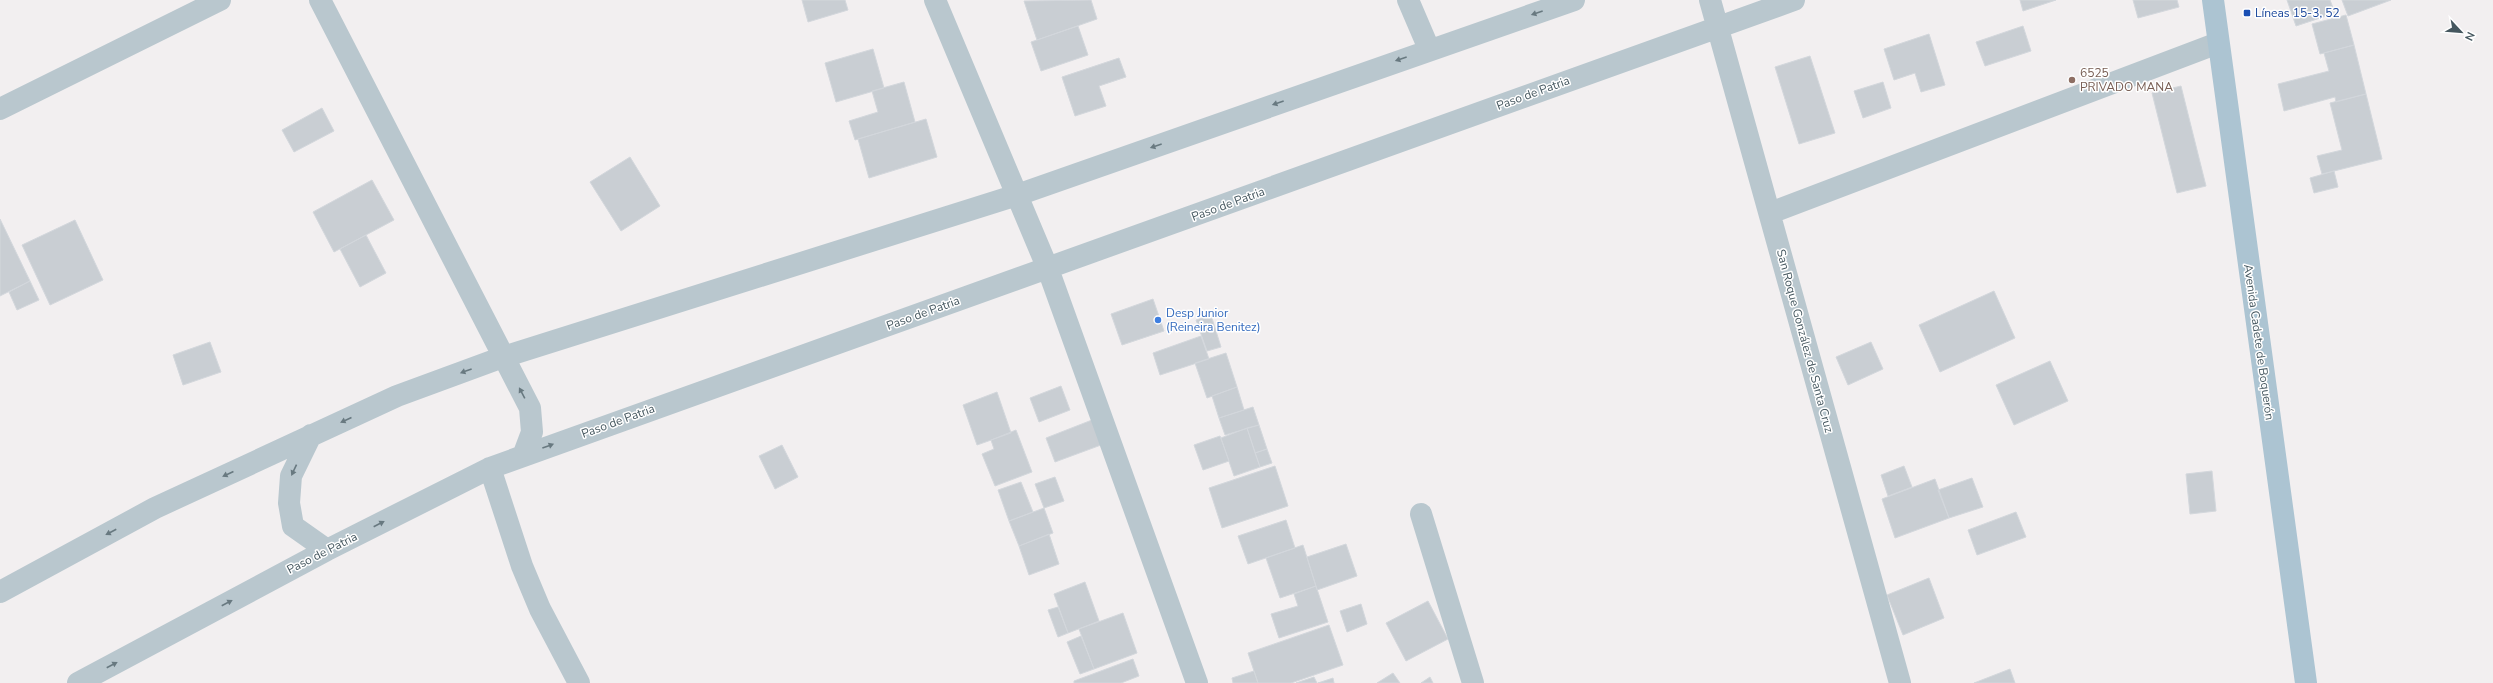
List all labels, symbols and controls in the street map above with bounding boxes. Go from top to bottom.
place label: Líneas 15-3, 52 [2255,5,2340,21]
marker: Líneas 15-3, 52 [2242,8,2252,18]
one-way arrow [1531,10,1543,16]
north arrow [2441,12,2481,52]
text: N [2461,29,2478,43]
one-way arrow [1395,57,1407,63]
place label: 6525 PRIVADO MANA [2080,65,2173,95]
street label: Paso de Patria [1494,72,1572,114]
marker: 6525 PRIVADO MANA [2067,75,2077,85]
one-way arrow [1272,100,1284,106]
one-way arrow [1149,143,1161,149]
street label: Paso de Patria [1189,183,1267,225]
street label: San Roque González de Santa Cruz [1773,248,1837,435]
street label: Avenida Cadete de Boquerón [2240,263,2278,421]
street label: Paso de Patria [884,292,962,334]
place label: Desp Junior (Reineira Benitez) [1166,305,1260,335]
marker: Desp Junior (Reineira Benitez) [1153,315,1163,325]
one-way arrow [460,368,472,374]
one-way arrow [519,387,525,399]
street label: Paso de Patria [579,400,657,442]
one-way arrow [340,417,352,423]
one-way arrow [542,443,554,449]
one-way arrow [291,465,297,476]
one-way arrow [222,471,234,477]
one-way arrow [374,521,385,527]
one-way arrow [106,528,117,535]
street label: Paso de Patria [284,528,360,578]
one-way arrow [221,600,233,607]
one-way arrow [106,661,118,668]

